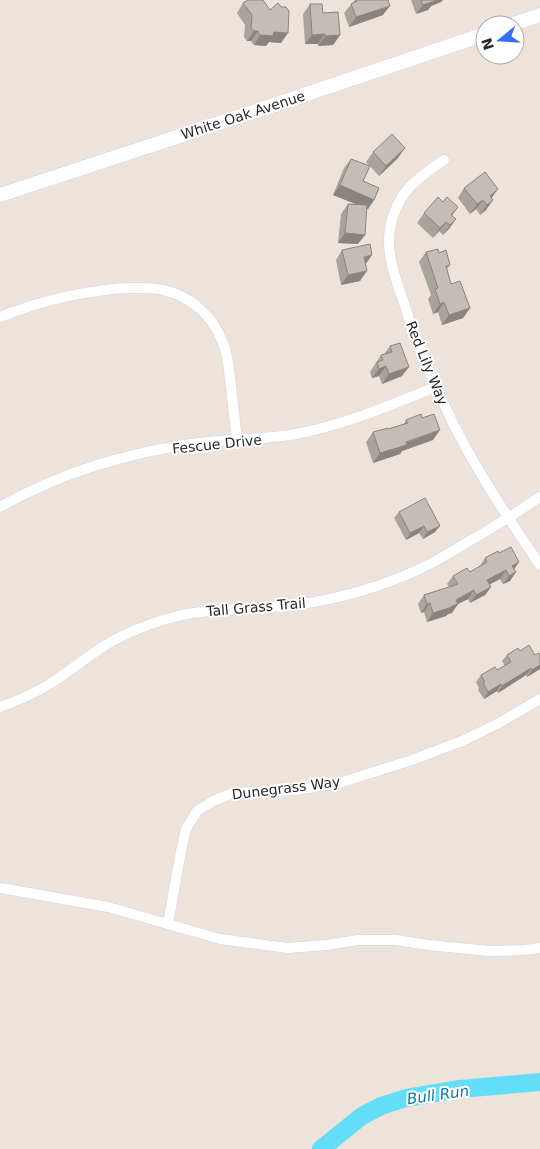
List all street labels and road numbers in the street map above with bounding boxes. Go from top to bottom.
street label: White Oak Avenue [179,87,307,143]
street label: Red Lily Way [403,319,451,407]
street label: Fescue Drive [171,431,263,457]
street label: Tall Grass Trail [205,595,306,619]
street label: Dunegrass Way [231,773,341,803]

